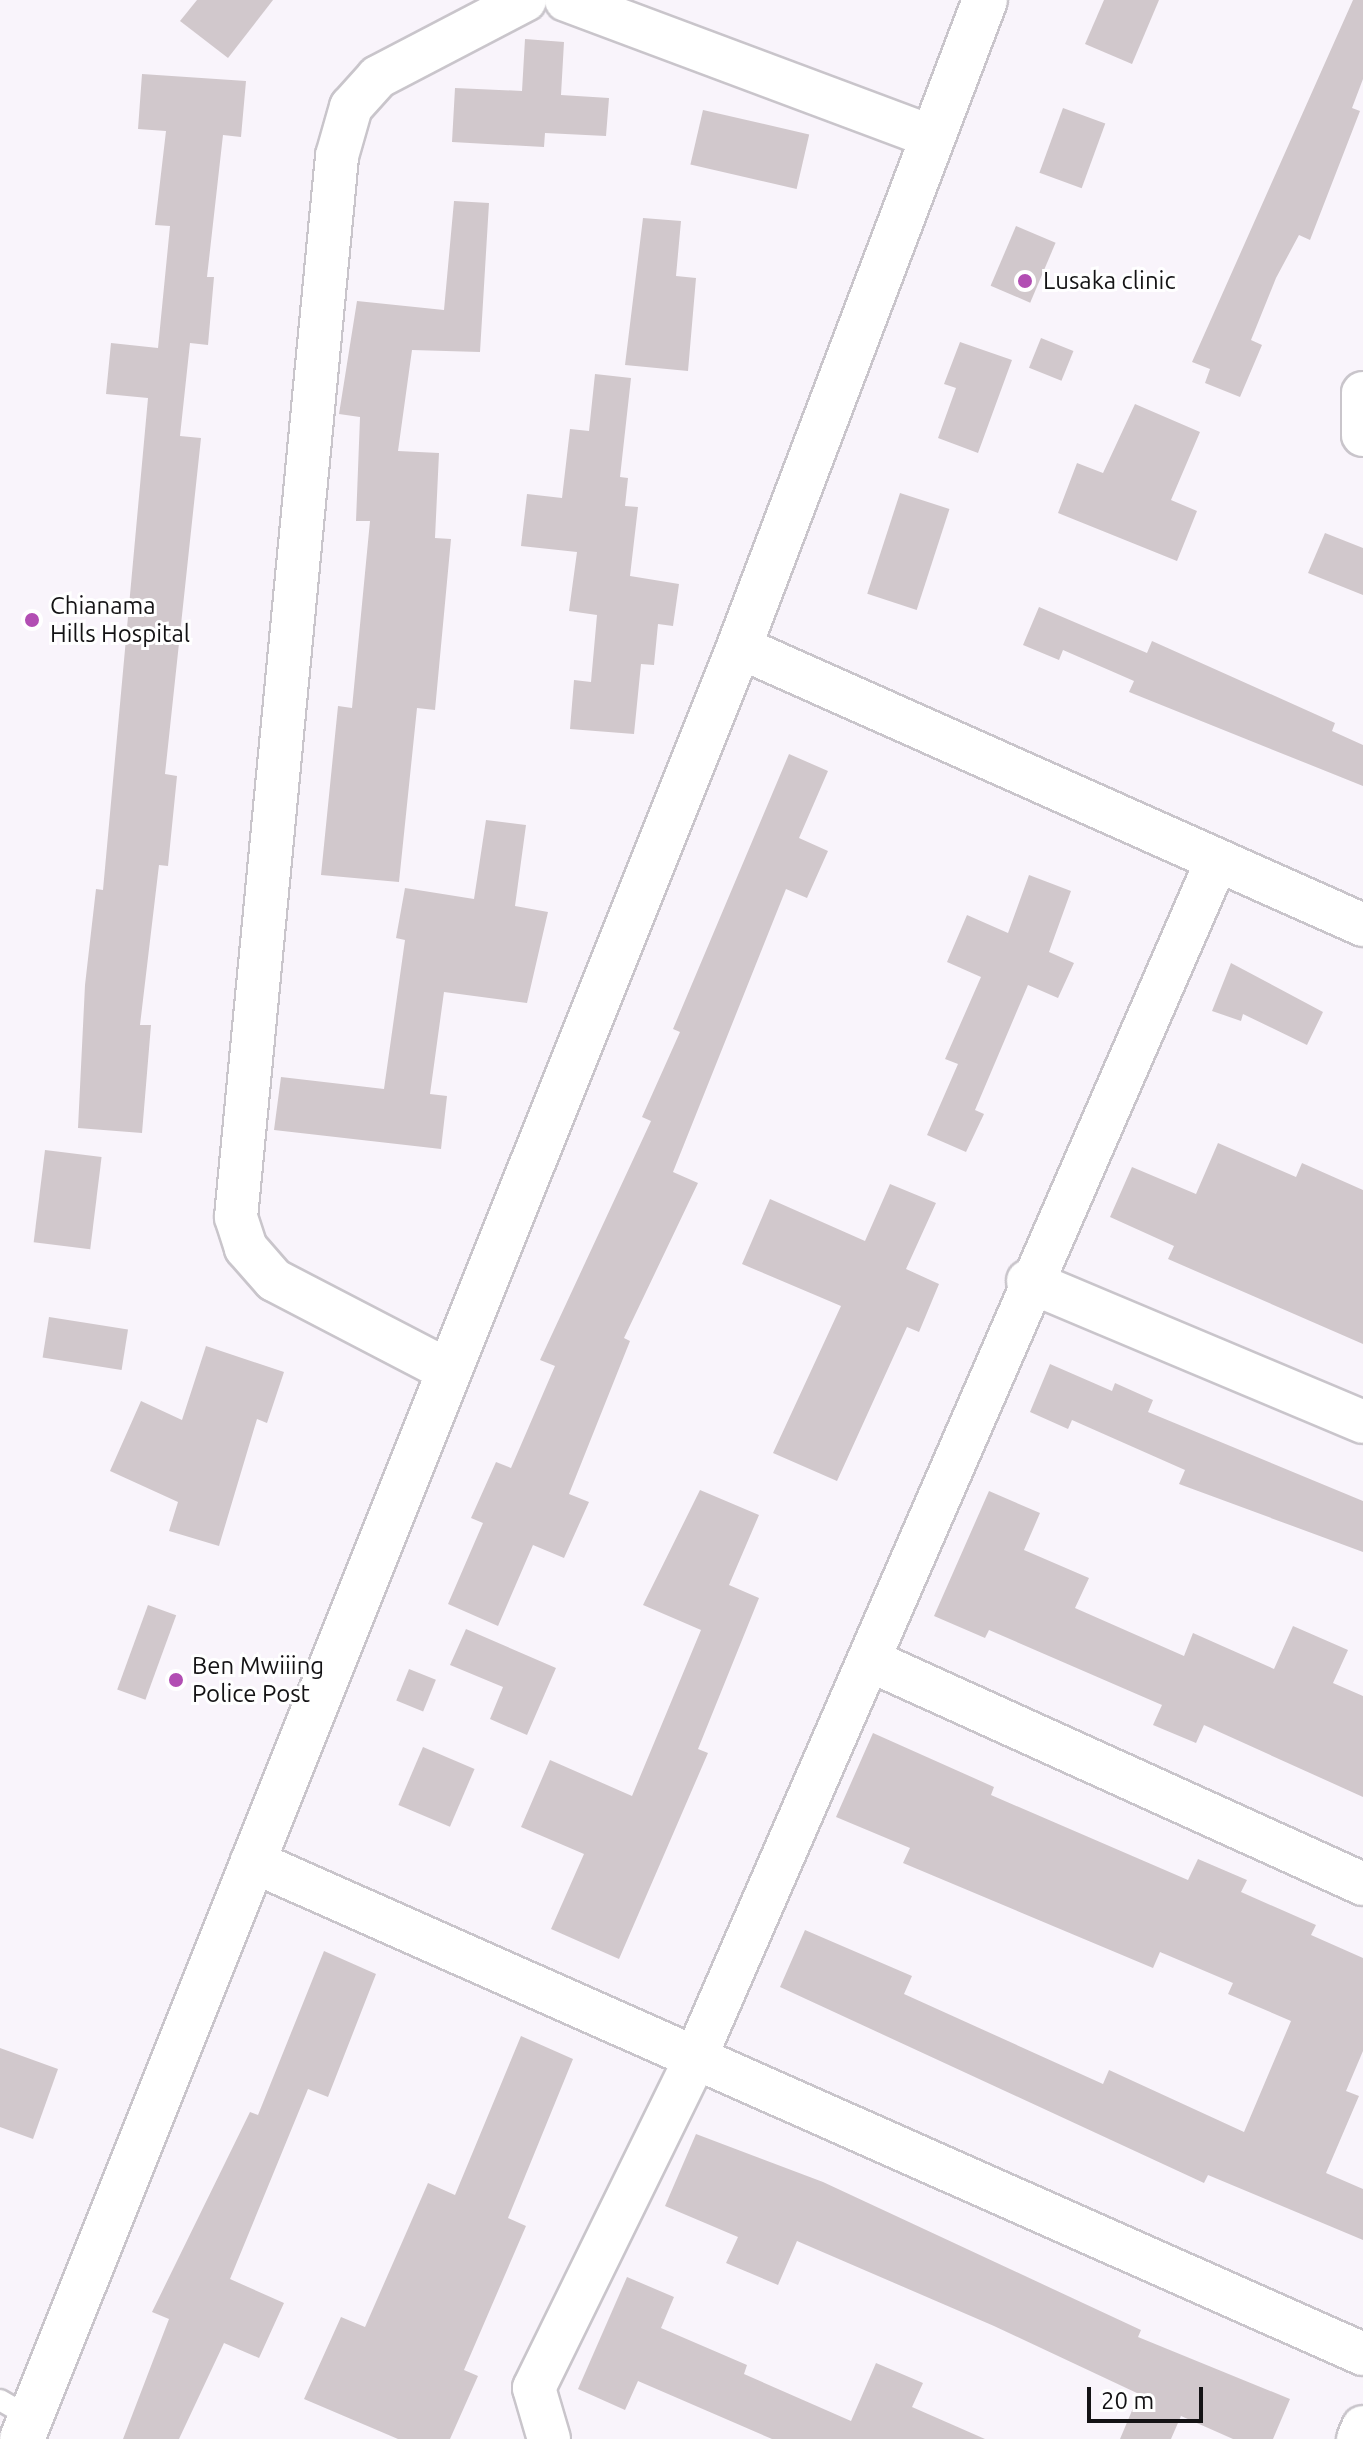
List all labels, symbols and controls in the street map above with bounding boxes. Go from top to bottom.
place label: Lusaka clinic [1043,267,1176,295]
marker: Lusaka clinic [1014,270,1036,292]
place label: Chianama Hills Hospital [50,592,190,648]
marker: Chianama Hills Hospital [21,609,43,631]
place label: Ben Mwiiing Police Post [192,1652,324,1708]
marker: Ben Mwiiing Police Post [167,1671,185,1689]
scale bar [1091,2371,1207,2421]
text: 20 m [1101,2387,1154,2414]

